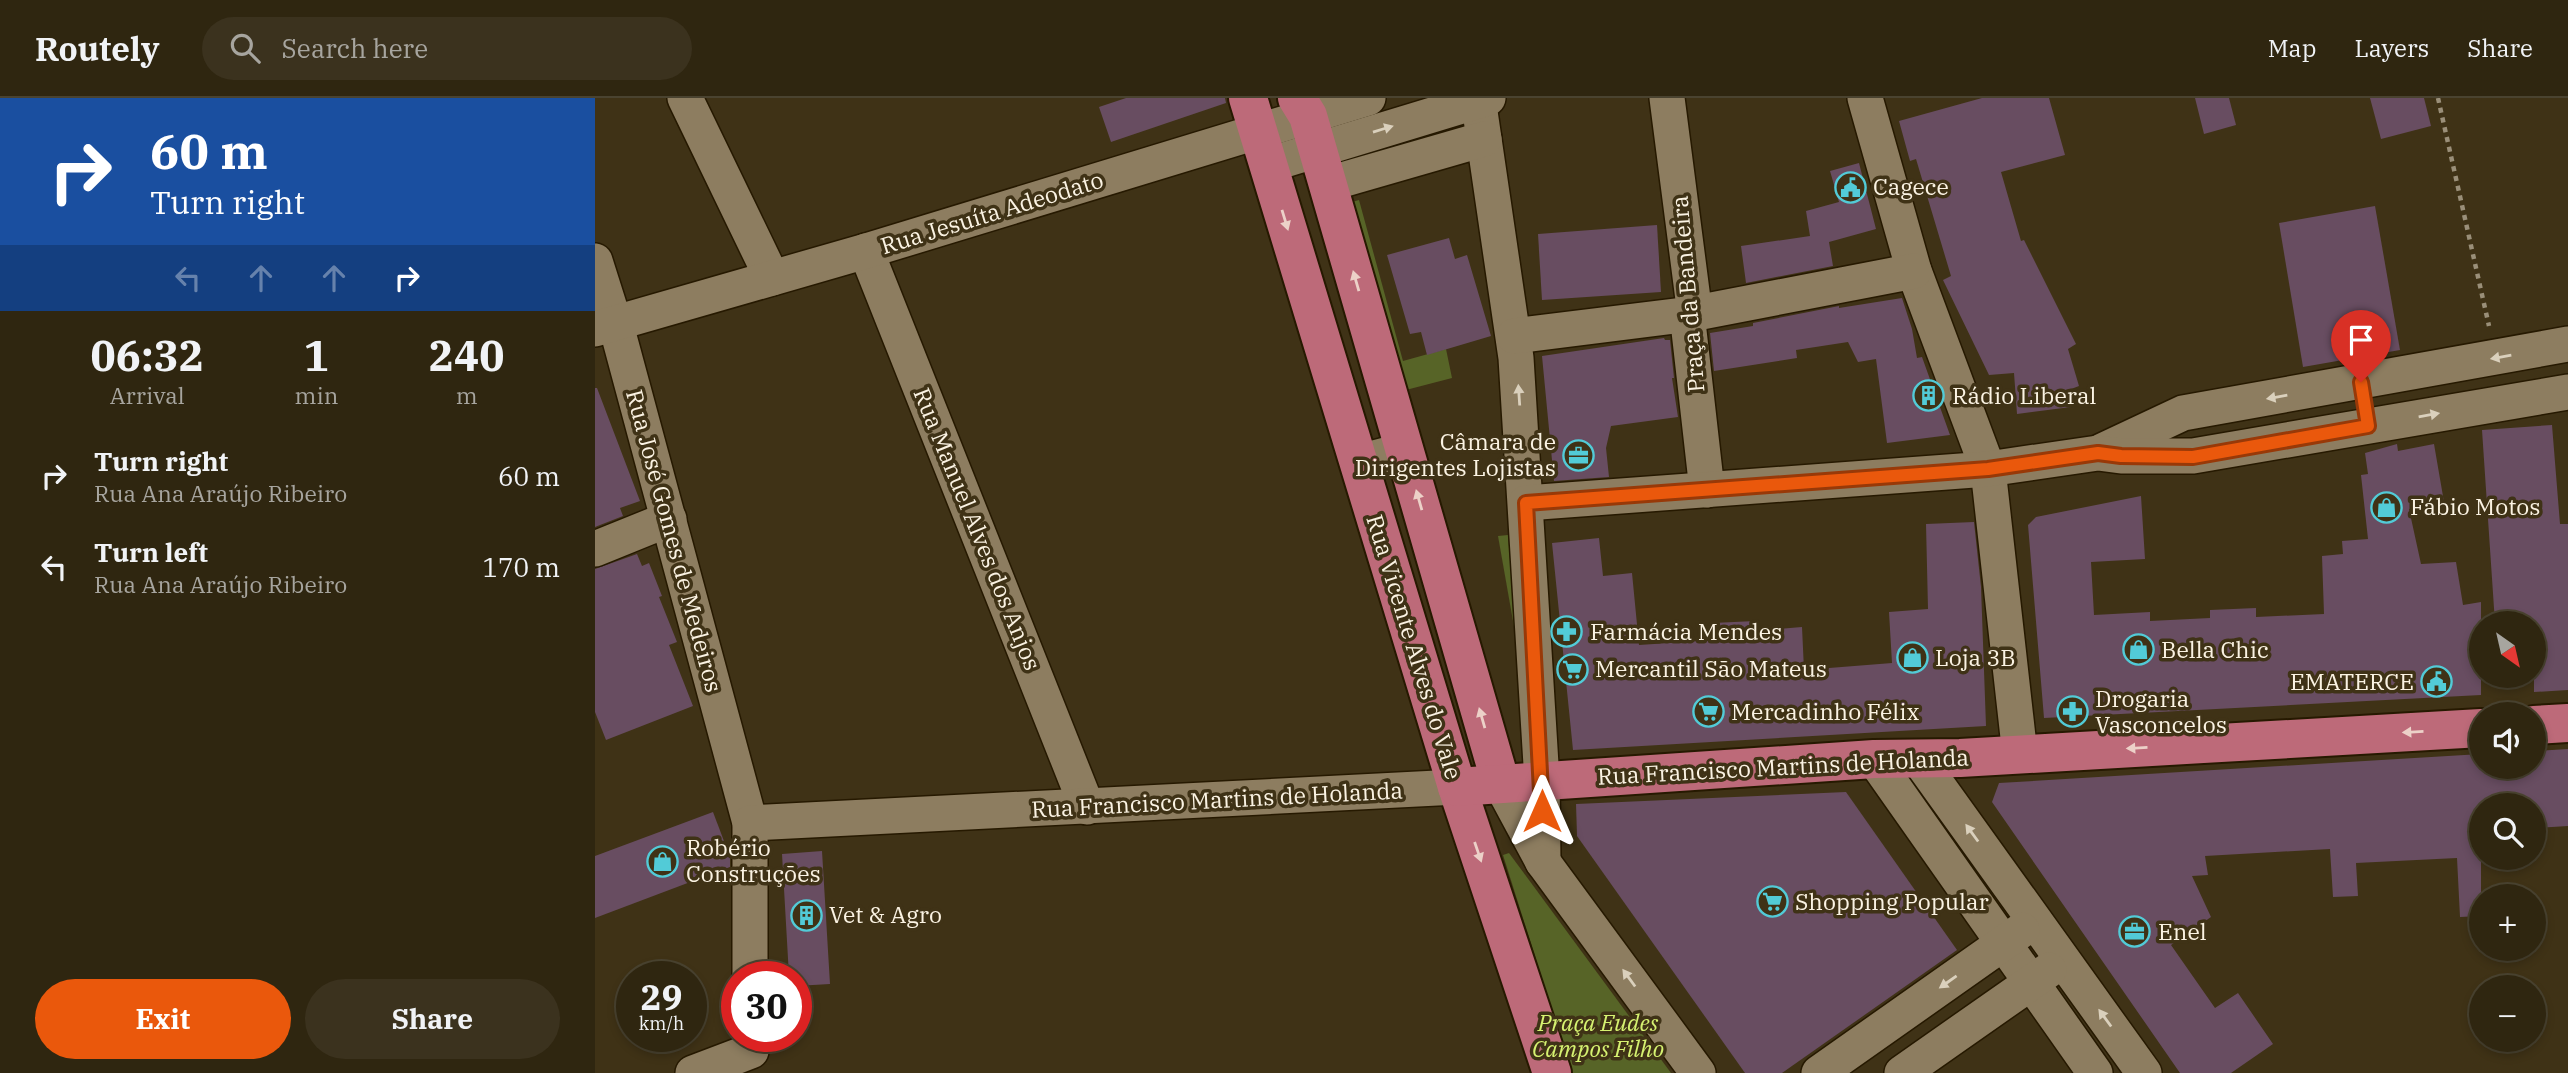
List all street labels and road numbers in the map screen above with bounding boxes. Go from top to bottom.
street label: Rua Jesuíta Adeodato [877,164,1107,260]
street label: Praça da Bandeira [1663,194,1711,394]
street label: Rua Manuel Alves dos Anjos [907,383,1048,674]
street label: Rua José Gomes de Medeiros [620,386,730,695]
street label: Rua Vicente Alves do Vale [1360,511,1470,783]
street label: Rua Francisco Martins de Holanda [1596,741,1970,791]
street label: Rua Francisco Martins de Holanda [1030,774,1404,824]

